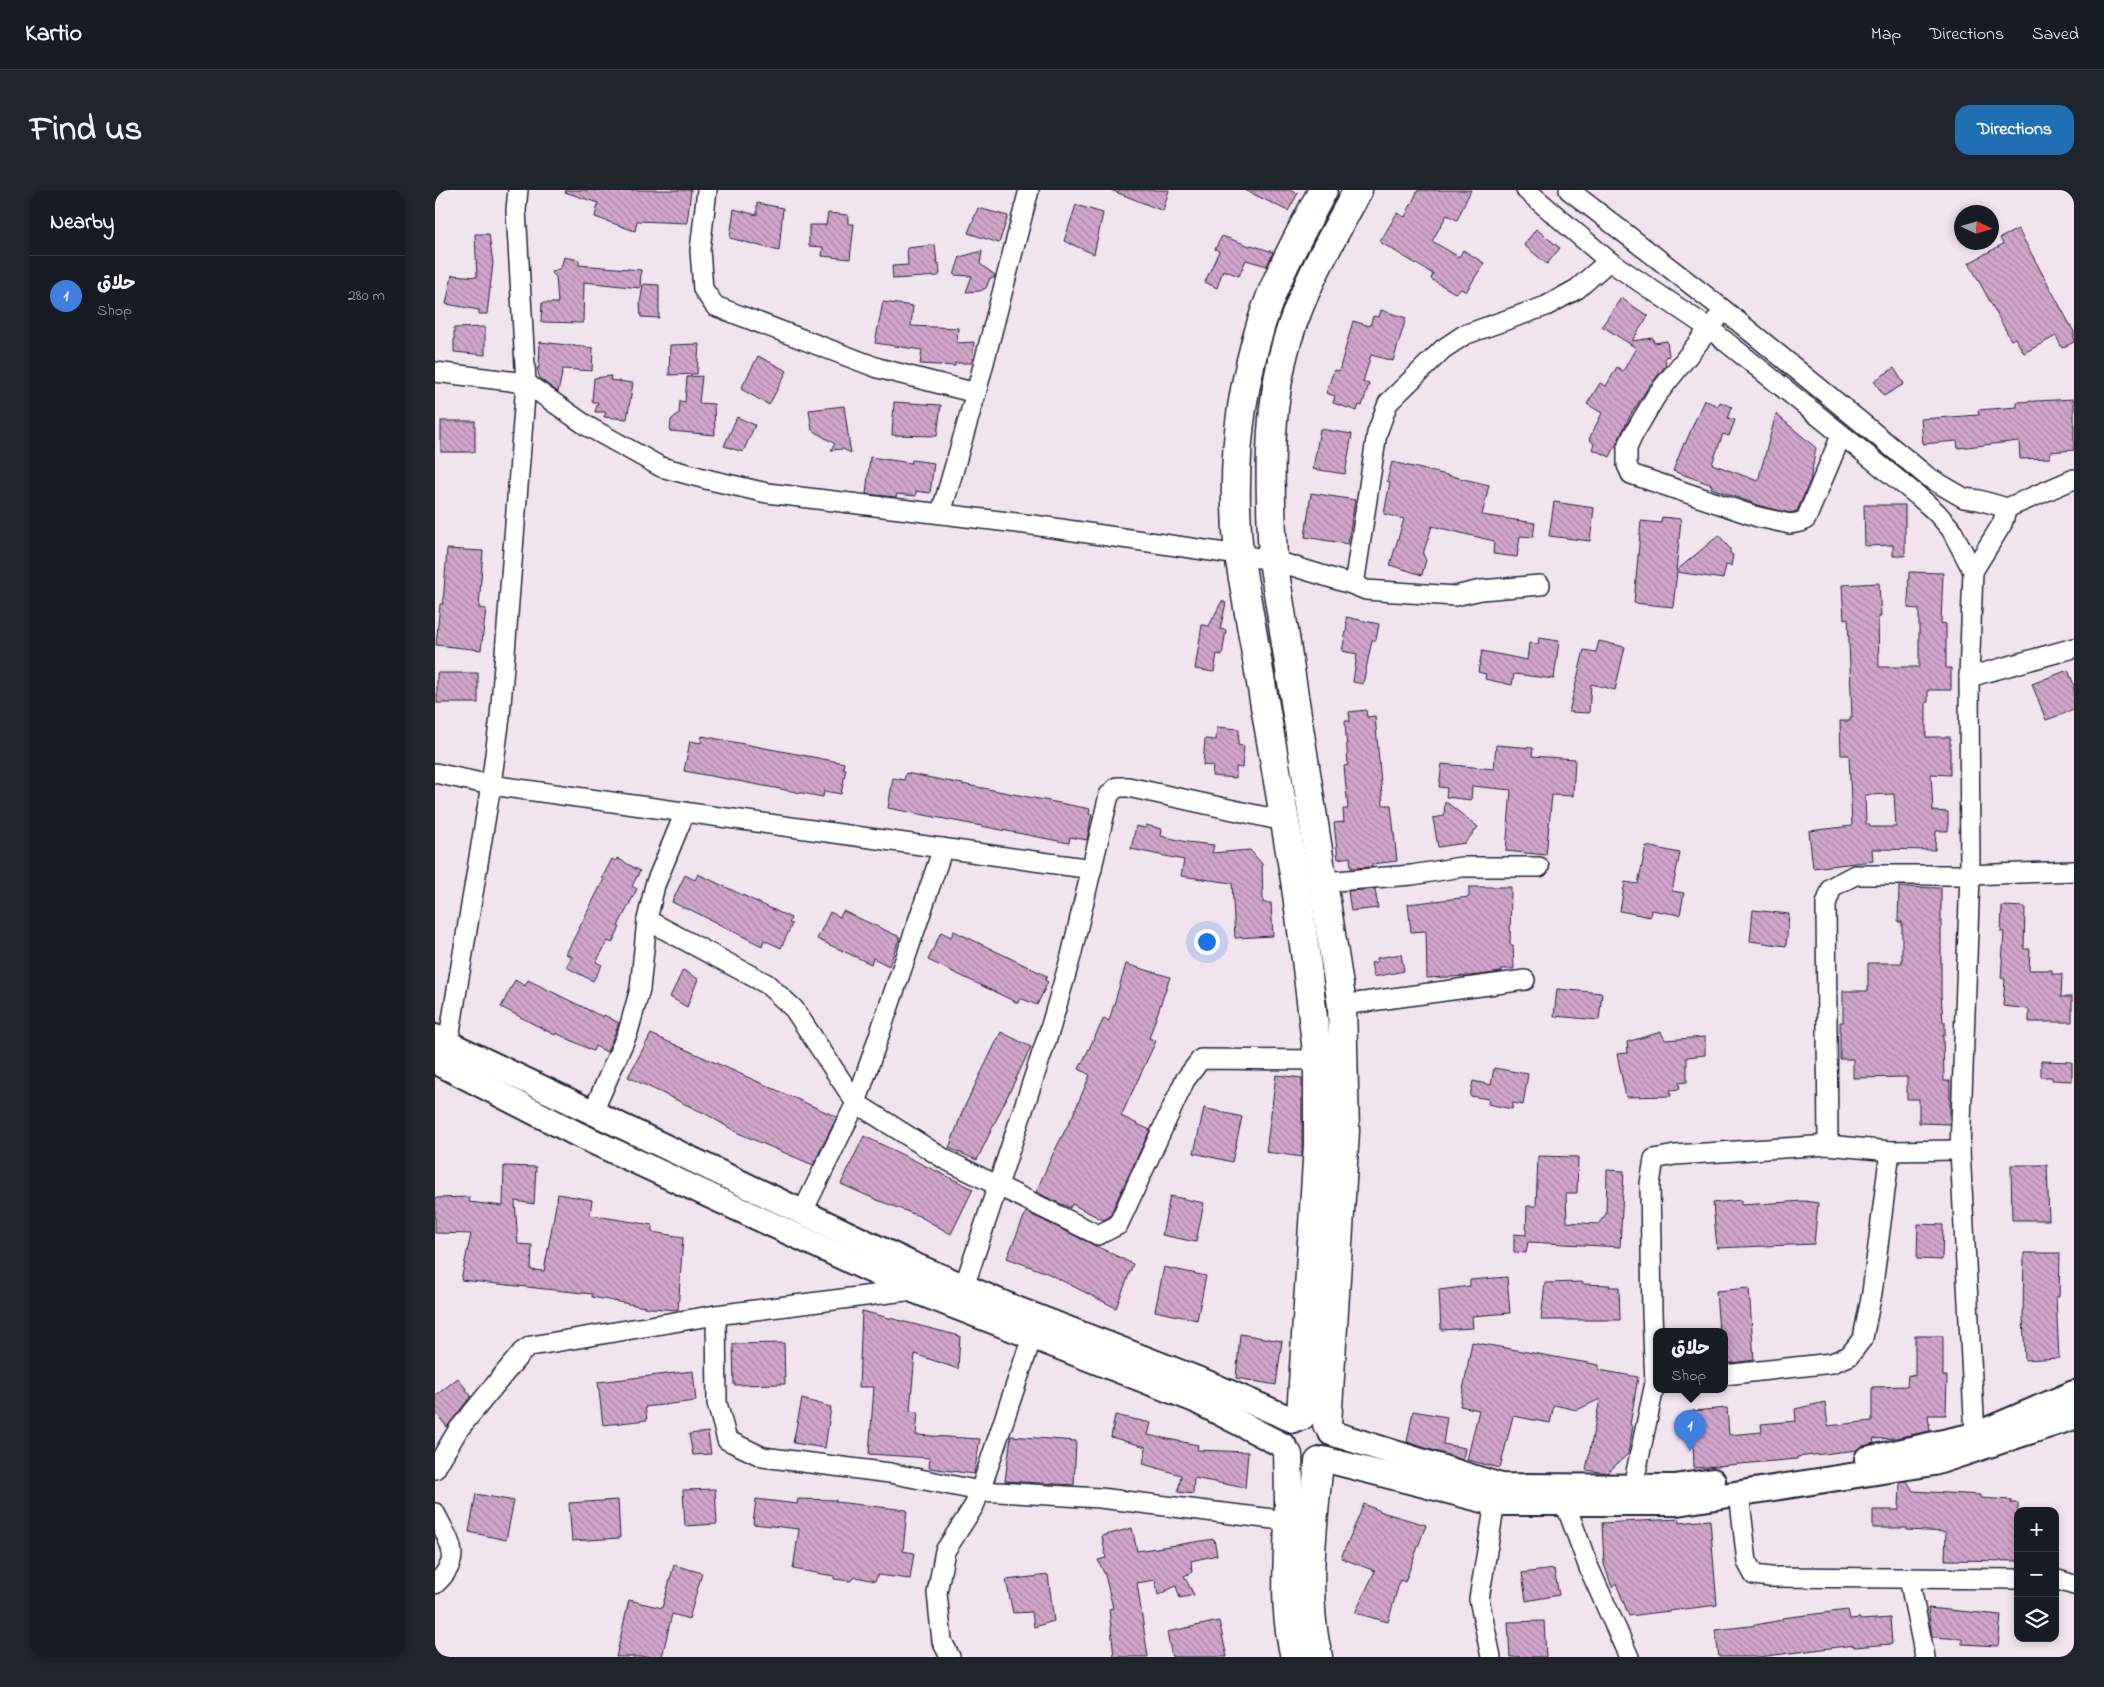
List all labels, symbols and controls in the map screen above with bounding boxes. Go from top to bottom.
text: Kartio [25,17,82,52]
text: Map [1871,22,1901,48]
text: Directions [1929,22,2004,48]
text: Saved [2032,22,2079,48]
text: Find us [30,105,142,156]
button: Directions [1955,105,2074,155]
north arrow [1954,205,1999,250]
text: Nearby [50,208,114,238]
text: حلاق [97,271,135,298]
text: 1 [63,284,69,308]
text: 280 m [348,284,385,308]
text: Shop [97,299,132,323]
your location [1194,929,1220,955]
popup [1653,1328,1728,1393]
text: حلاق [1671,1336,1710,1363]
text: Shop [1671,1364,1706,1388]
pin: 1 [1674,1410,1706,1451]
map controls [2014,1507,2059,1642]
button: + [2014,1507,2059,1552]
button: − [2014,1552,2059,1597]
button: layers [2014,1597,2059,1642]

